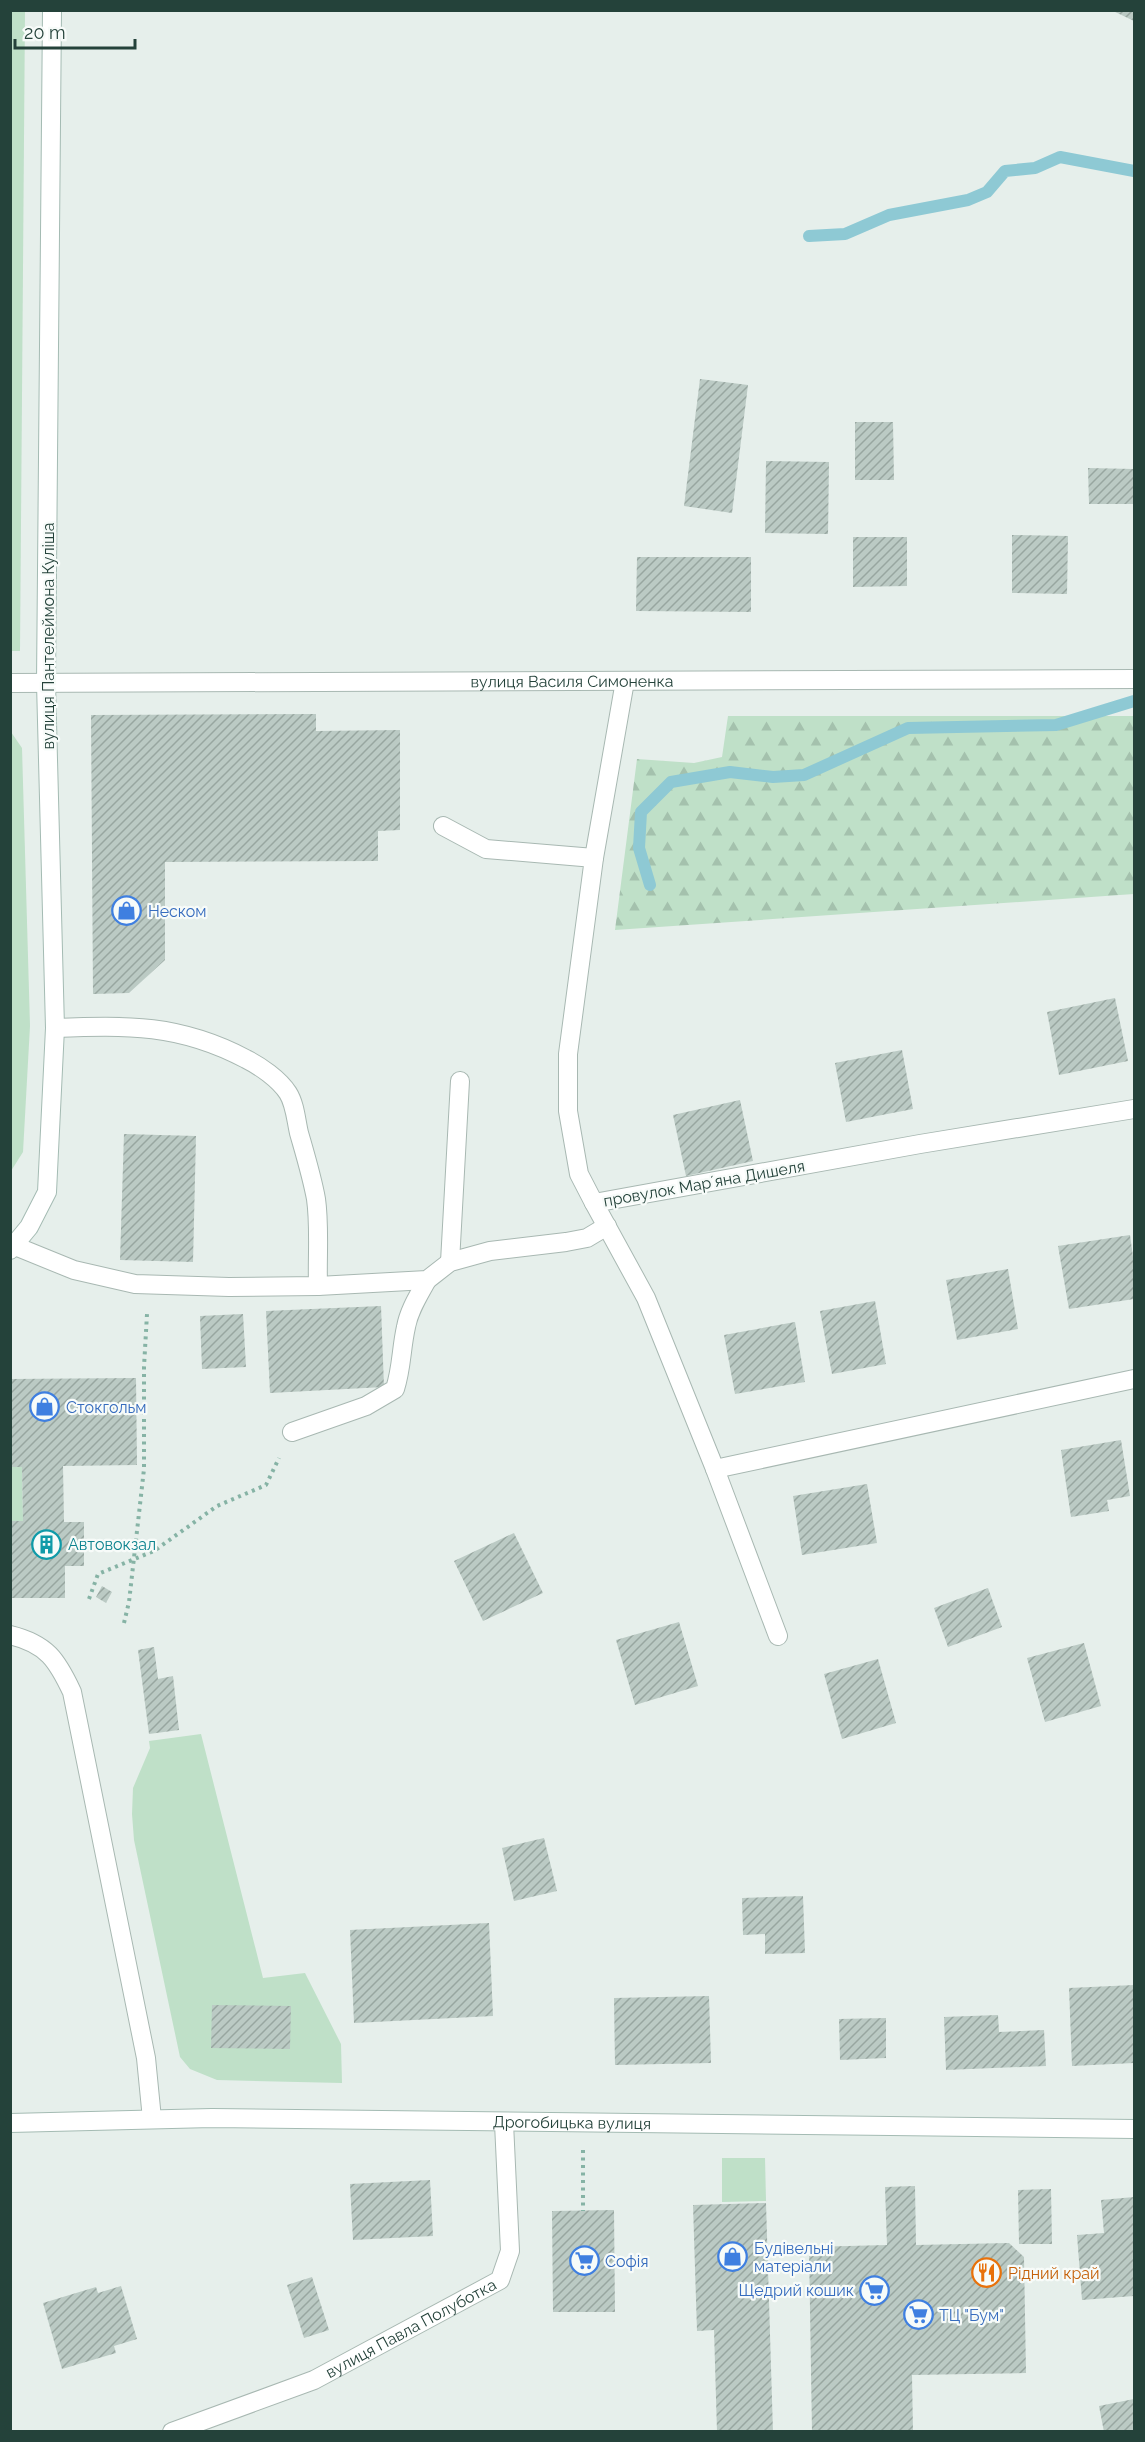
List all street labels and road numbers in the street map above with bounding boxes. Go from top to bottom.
street label: вулиця Пантелеймона Куліша [39,522,58,750]
street label: вулиця Василя Симоненка [470,672,674,691]
street label: провулок Марʼяна Дишеля [602,1156,806,1211]
street label: Дрогобицька вулиця [493,2112,651,2133]
street label: вулиця Павла Полуботка [322,2275,499,2382]

